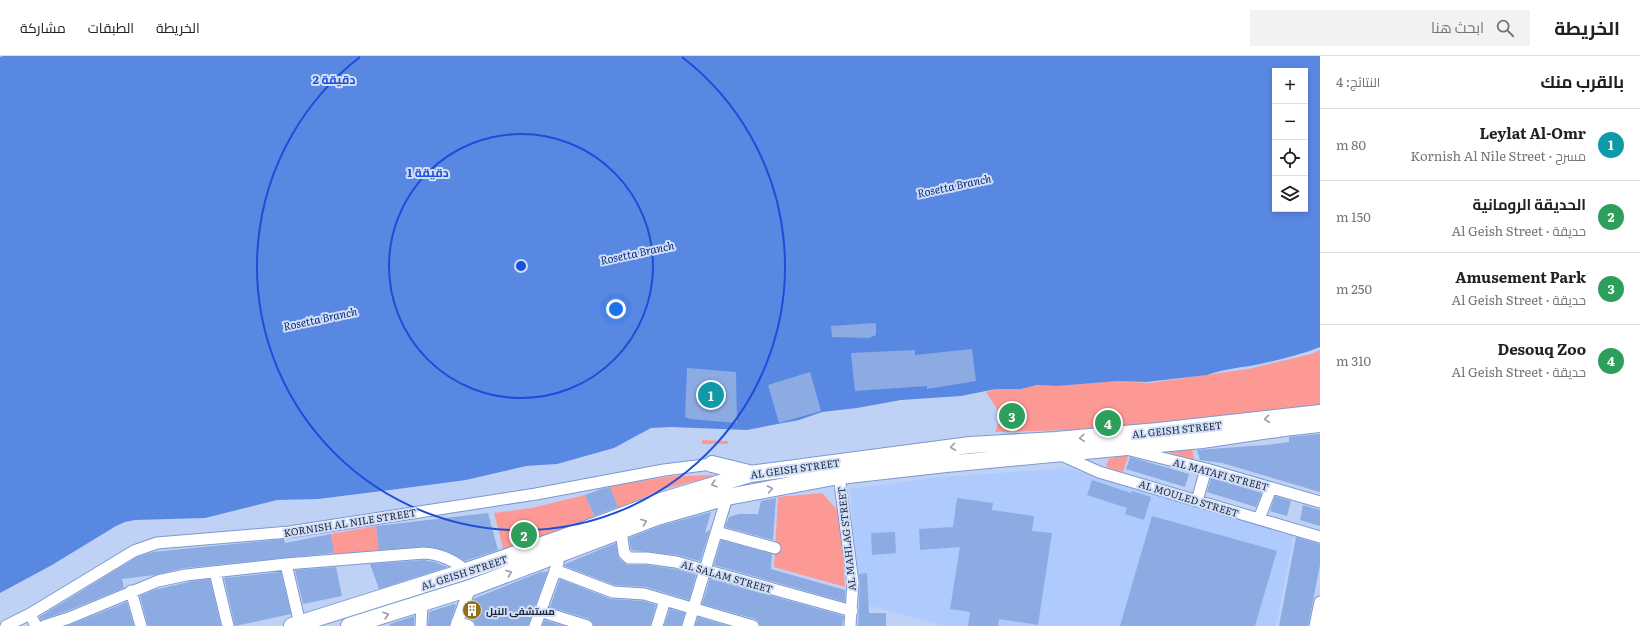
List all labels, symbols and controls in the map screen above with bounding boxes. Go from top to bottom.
search box [1250,10,1530,46]
text: الخريطة [1554,13,1620,41]
text: ابحث هنا [1431,15,1484,38]
text: مشاركة [20,17,66,37]
text: الطبقات [88,17,134,37]
text: الخريطة [156,17,200,37]
icon: search [1494,17,1516,39]
map controls [1272,68,1308,212]
button: + [1272,68,1308,104]
text: بالقرب منك [1540,68,1624,93]
text: 2 دقيقة [313,70,355,88]
text: النتائج: 4 [1336,72,1380,91]
button: − [1272,104,1308,140]
text: Leylat Al-Omr [1479,121,1586,144]
text: 80 m [1336,135,1366,154]
text: 1 [1608,135,1614,154]
button: locate [1272,140,1308,176]
text: مسرح · Kornish Al Nile Street [1410,146,1586,165]
text: 1 دقيقة [407,163,449,181]
water label: Rosetta Branch [915,169,993,201]
button: layers [1272,176,1308,212]
text: الحديقة الرومانية [1472,192,1586,215]
text: 150 m [1336,207,1371,226]
text: 2 [1608,207,1615,226]
text: حديقة · Al Geish Street [1451,221,1586,240]
water label: Rosetta Branch [598,236,676,268]
centre of rings [514,259,528,273]
text: Amusement Park [1455,265,1586,288]
text: 250 m [1336,279,1372,298]
text: 3 [1607,279,1615,298]
text: حديقة · Al Geish Street [1451,290,1586,309]
your location [606,299,626,319]
water label: Rosetta Branch [281,302,359,334]
text: Desouq Zoo [1498,337,1586,360]
text: 310 m [1336,351,1371,370]
text: 4 [1607,351,1615,370]
text: حديقة · Al Geish Street [1451,362,1586,381]
pin: 1 [698,380,724,410]
pin: 3 [999,401,1025,431]
pin: 4 [1095,408,1121,438]
one-way arrow [1264,414,1270,423]
street label: AL GEISH STREET [1131,417,1223,441]
one-way arrow [1079,433,1085,442]
one-way arrow [950,443,956,452]
street label: AL GEISH STREET [749,454,841,482]
street label: AL MATAFI STREET [1172,454,1270,494]
street label: AL MOULED STREET [1137,476,1241,520]
one-way arrow [711,479,718,488]
one-way arrow [766,485,773,493]
street label: AL MAHLAG STREET [833,486,859,592]
street label: KORNISH AL NILE STREET [283,504,417,540]
one-way arrow [641,518,648,526]
pin: 2 [511,520,537,550]
street label: AL GEISH STREET [419,551,509,593]
street label: AL SALAM STREET [679,556,775,596]
one-way arrow [506,569,513,578]
building icon: مستشفى النيل [461,599,483,621]
place label: مستشفى النيل [486,603,555,618]
one-way arrow [383,611,390,620]

